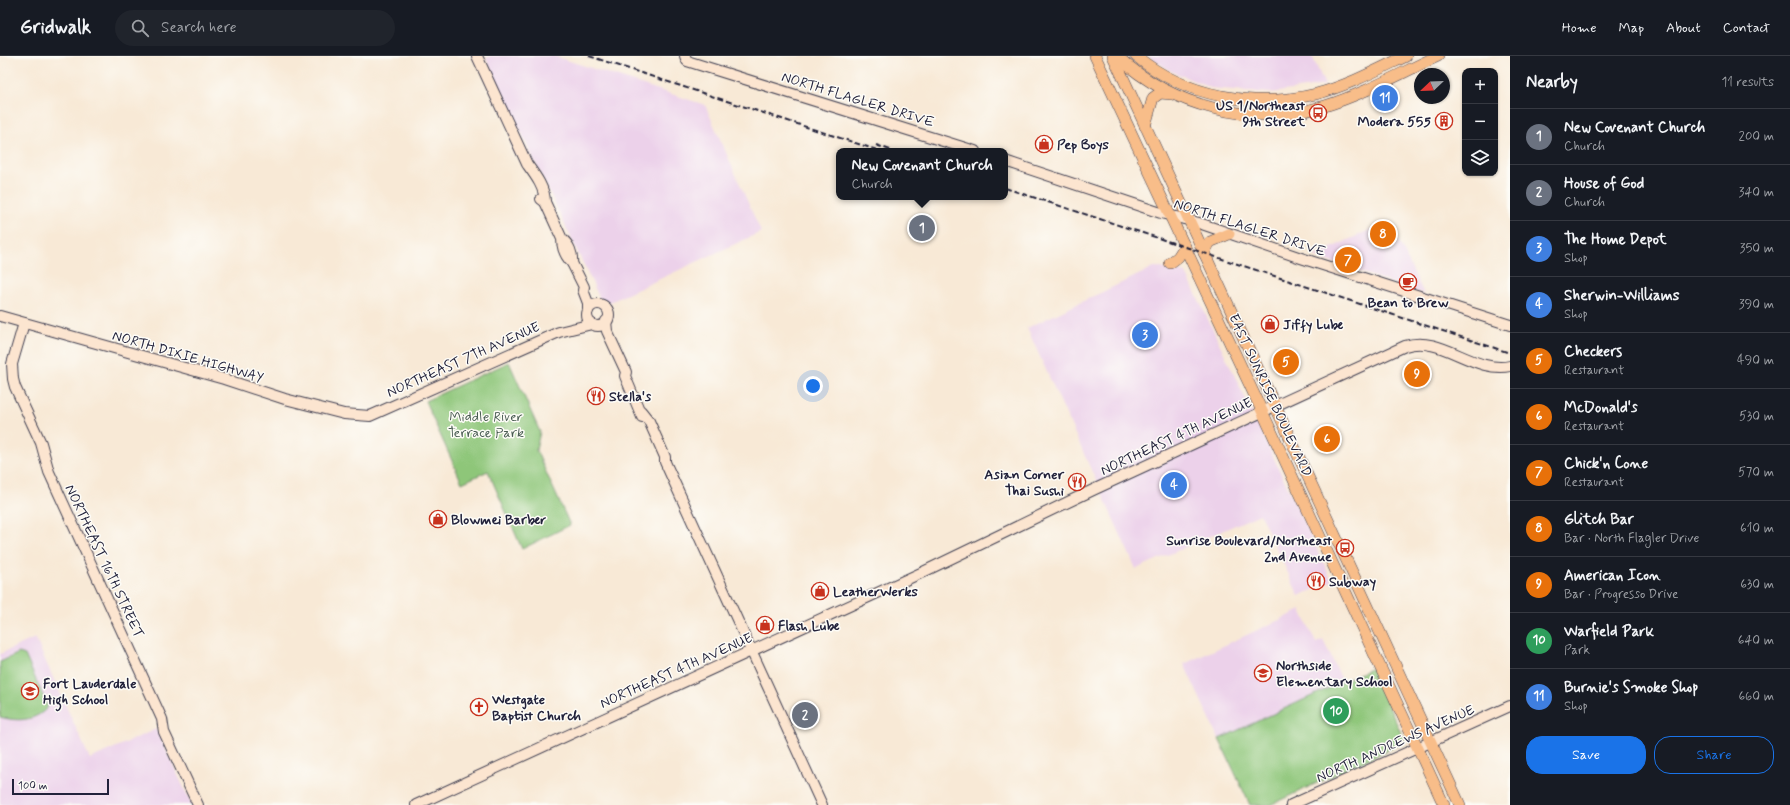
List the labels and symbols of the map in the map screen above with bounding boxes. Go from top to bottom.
street label: NORTH FLAGLER DRIVE [779,68,936,132]
north arrow [1414,68,1450,104]
pin: 11 [1372,83,1398,113]
place label: US 1/Northeast 9th Street [1216,97,1306,131]
bus stop icon: US 1/Northeast 9th Street [1308,103,1328,123]
building icon: Modera 555 [1434,111,1454,131]
place label: Modera 555 [1357,113,1431,131]
shop icon: Pep Boys [1034,134,1054,154]
place label: Pep Boys [1057,136,1110,154]
street label: NORTH FLAGLER DRIVE [1171,195,1328,261]
pin: 1 [909,213,935,243]
pin: 8 [1370,219,1396,249]
pin: 7 [1335,245,1361,275]
cafe icon: Bean to Brew [1398,272,1418,292]
place label: Bean to Brew [1368,294,1449,312]
street label: EAST SUNRISE BOULEVARD [1224,311,1316,480]
shop icon: Jiffy Lube [1260,314,1280,334]
place label: Jiffy Lube [1283,316,1344,334]
street label: NORTHEAST 7TH AVENUE [384,318,543,402]
pin: 3 [1132,320,1158,350]
street label: NORTH DIXIE HIGHWAY [110,327,266,387]
pin: 5 [1273,347,1299,377]
pin: 9 [1404,359,1430,389]
your location [803,376,823,396]
restaurant icon: Stella's [586,386,606,406]
place label: Stella's [609,388,652,406]
street label: NORTHEAST 4TH AVENUE [1098,394,1255,480]
park label: Middle River Terrace Park [448,408,524,442]
pin: 6 [1314,424,1340,454]
place label: Asian Corner Thai Sushi [984,466,1064,500]
pin: 4 [1161,470,1187,500]
restaurant icon: Asian Corner Thai Sushi [1067,472,1087,492]
street label: NORTHEAST 16TH STREET [61,482,148,641]
shop icon: Blowmei Barber [428,509,448,529]
place label: Blowmei Barber [451,511,546,529]
place label: Sunrise Boulevard/Northeast 2nd Avenue [1166,532,1332,566]
bus stop icon: Sunrise Boulevard/Northeast 2nd Avenue [1335,538,1355,558]
restaurant icon: Subway [1306,571,1326,591]
place label: Subway [1329,573,1377,591]
shop icon: LeatherWerks [810,581,830,601]
place label: LeatherWerks [833,583,918,601]
shop icon: Flash Lube [755,615,775,635]
place label: Flash Lube [778,617,840,635]
street label: NORTHEAST 4TH AVENUE [597,629,756,713]
place label: Northside Elementary School [1276,657,1392,691]
school or university icon: Northside Elementary School [1253,663,1273,683]
place label: Fort Lauderdale High School [43,675,136,712]
school or university icon: Fort Lauderdale High School [20,681,40,701]
place label: Westgate Baptist Church [491,691,581,725]
pin: 10 [1323,696,1349,726]
church icon: Westgate Baptist Church [469,697,489,717]
pin: 2 [792,700,818,730]
street label: NORTH ANDREWS AVENUE [1314,701,1477,787]
scale bar [12,777,109,796]

